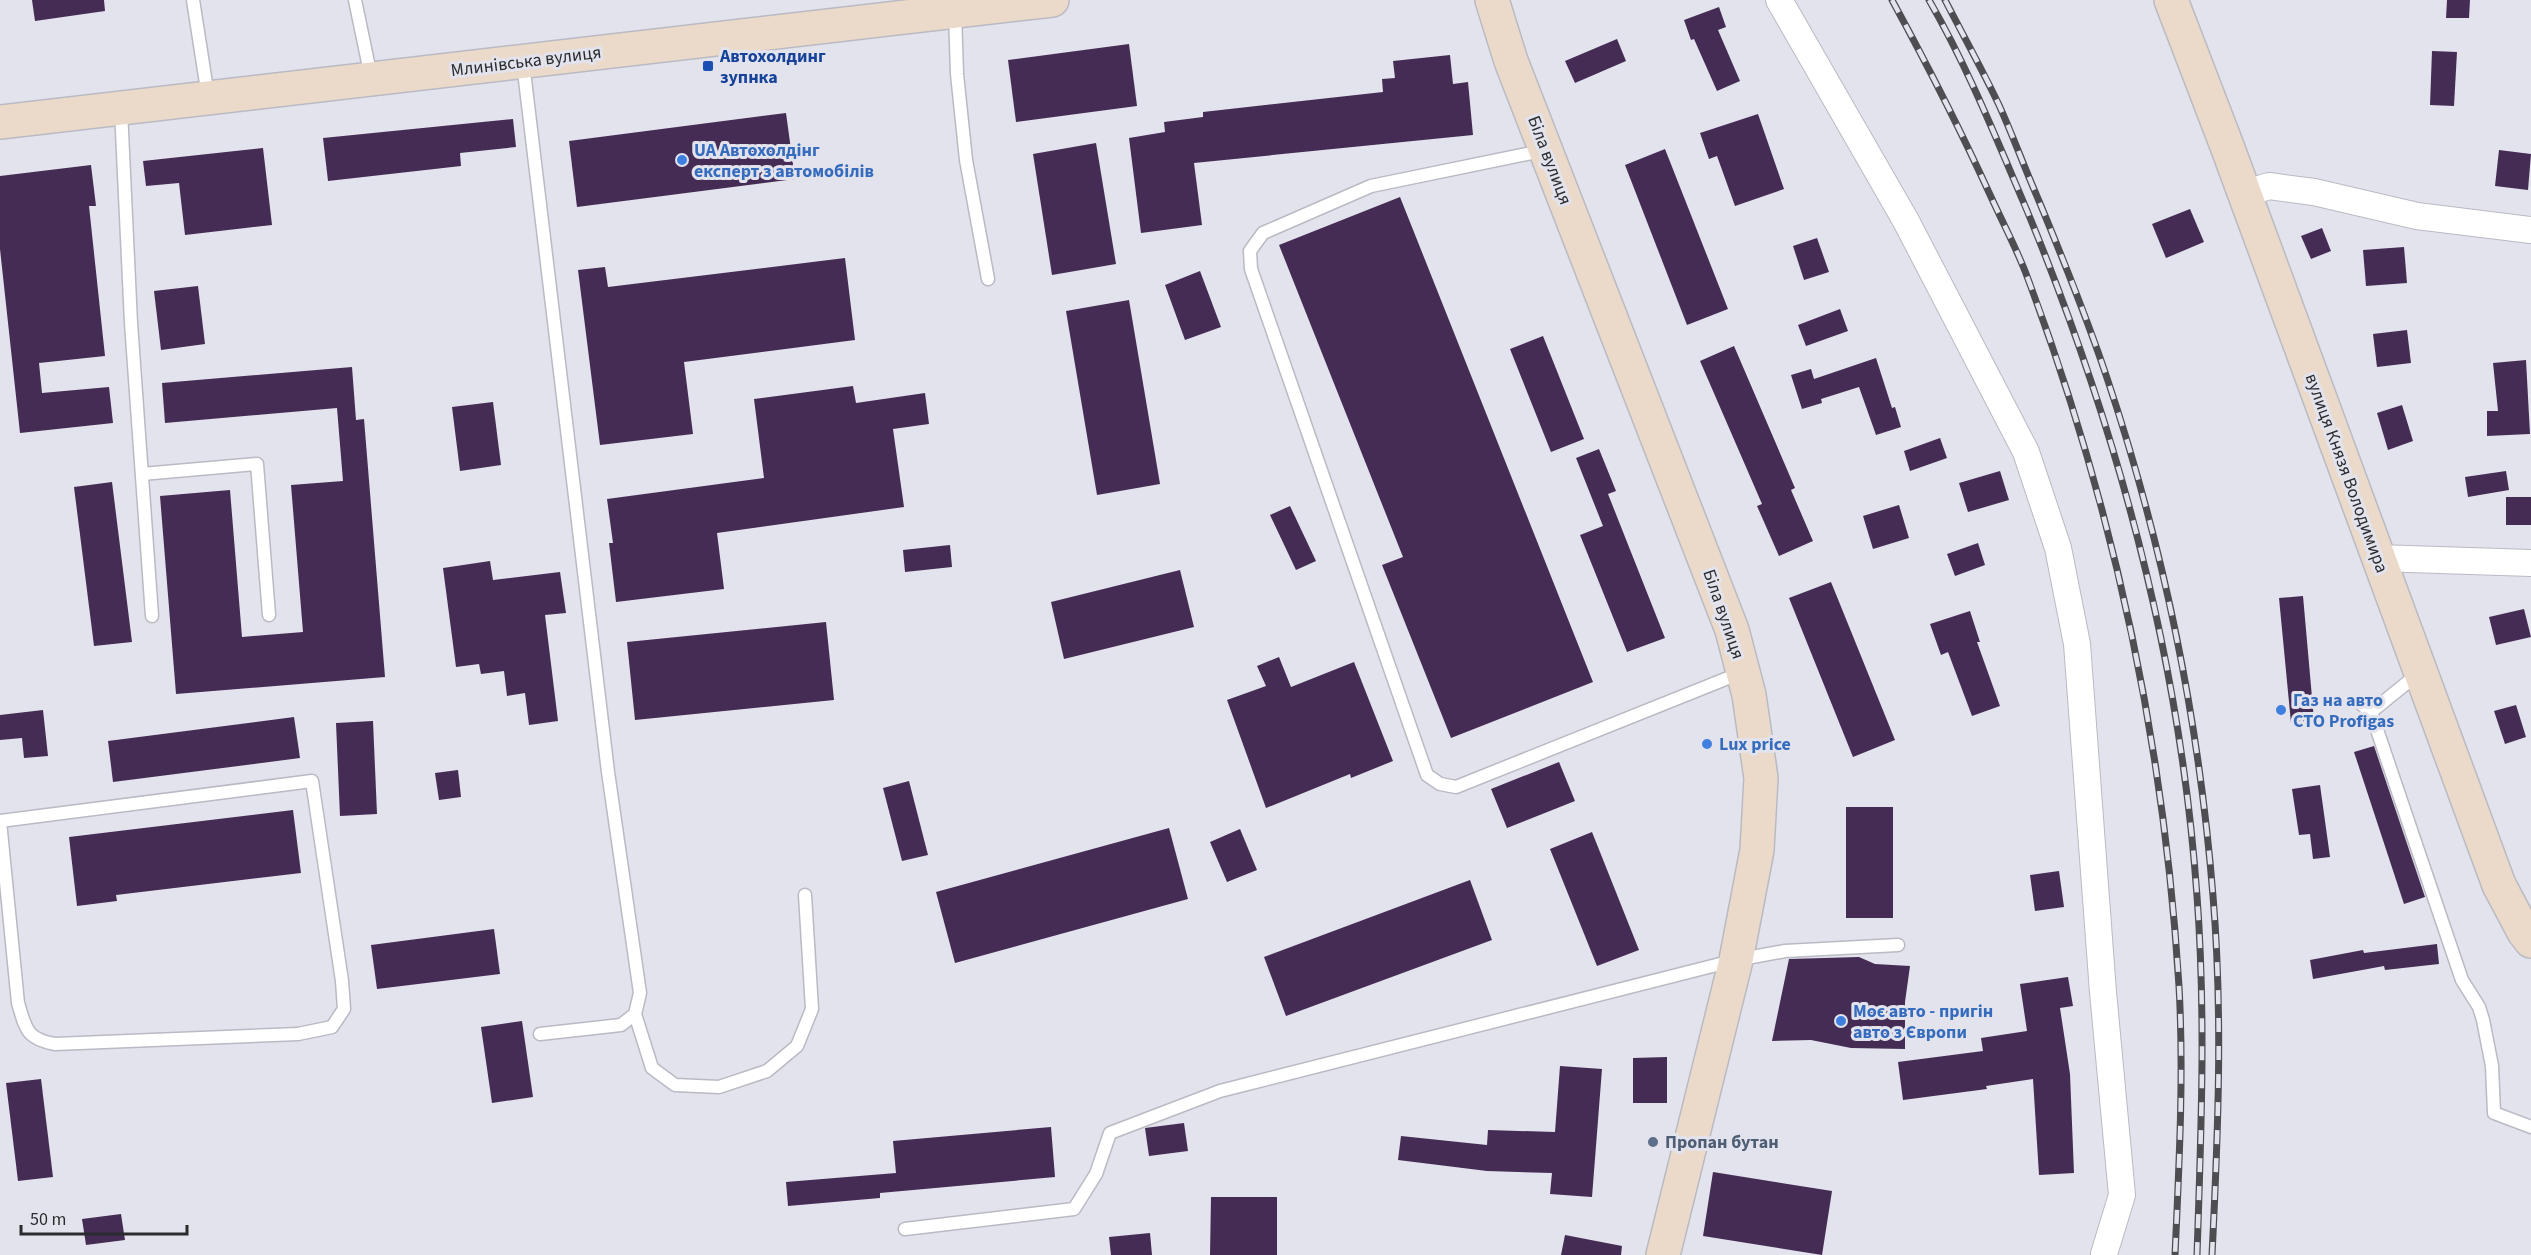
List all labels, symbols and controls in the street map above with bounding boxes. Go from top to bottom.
street label: Млинівська вулиця [449,40,603,83]
place label: Автохолдинг зупнка [719,44,826,90]
marker: Автохолдинг зупнка [701,59,715,73]
street label: Біла вулиця [1521,112,1578,208]
place label: UA Автохолдінг експерт з автомобілів [694,138,874,184]
marker: UA Автохолдінг експерт з автомобілів [675,153,689,167]
street label: вулиця Князя Володимира [2299,370,2394,576]
street label: Біла вулиця [1696,566,1751,662]
place label: Газ на авто СТО Profigas [2293,688,2394,734]
marker: Газ на авто СТО Profigas [2274,703,2288,717]
place label: Lux price [1719,732,1791,757]
marker: Lux price [1700,737,1714,751]
place label: Моє авто - пригін авто з Європи [1853,999,1993,1045]
marker: Моє авто - пригін авто з Європи [1834,1014,1848,1028]
place label: Пропан бутан [1665,1130,1779,1155]
marker: Пропан бутан [1646,1135,1660,1149]
scale bar [21,1198,188,1236]
text: 50 m [30,1207,66,1232]

